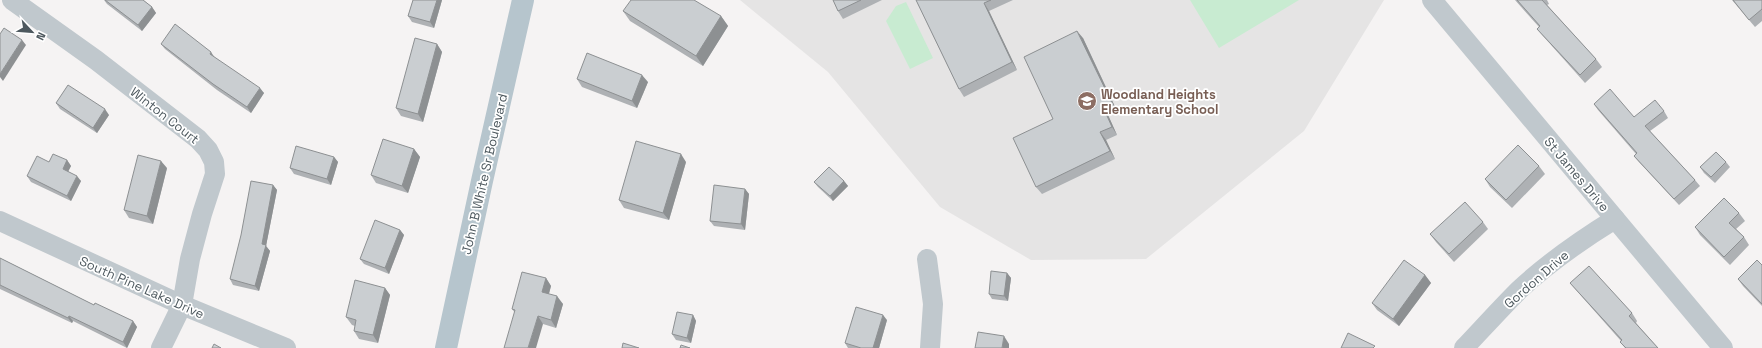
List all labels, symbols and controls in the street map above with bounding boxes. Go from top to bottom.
north arrow [12,12,52,52]
text: N [33,30,49,43]
street label: Winton Court [127,83,203,148]
place label: Woodland Heights Elementary School [1101,86,1218,118]
school or university icon: Woodland Heights Elementary School [1076,90,1098,112]
street label: John B White Sr Boulevard [458,92,511,256]
street label: St James Drive [1540,133,1613,215]
street label: Gordon Drive [1501,247,1572,312]
street label: South Pine Lake Drive [77,252,207,323]

